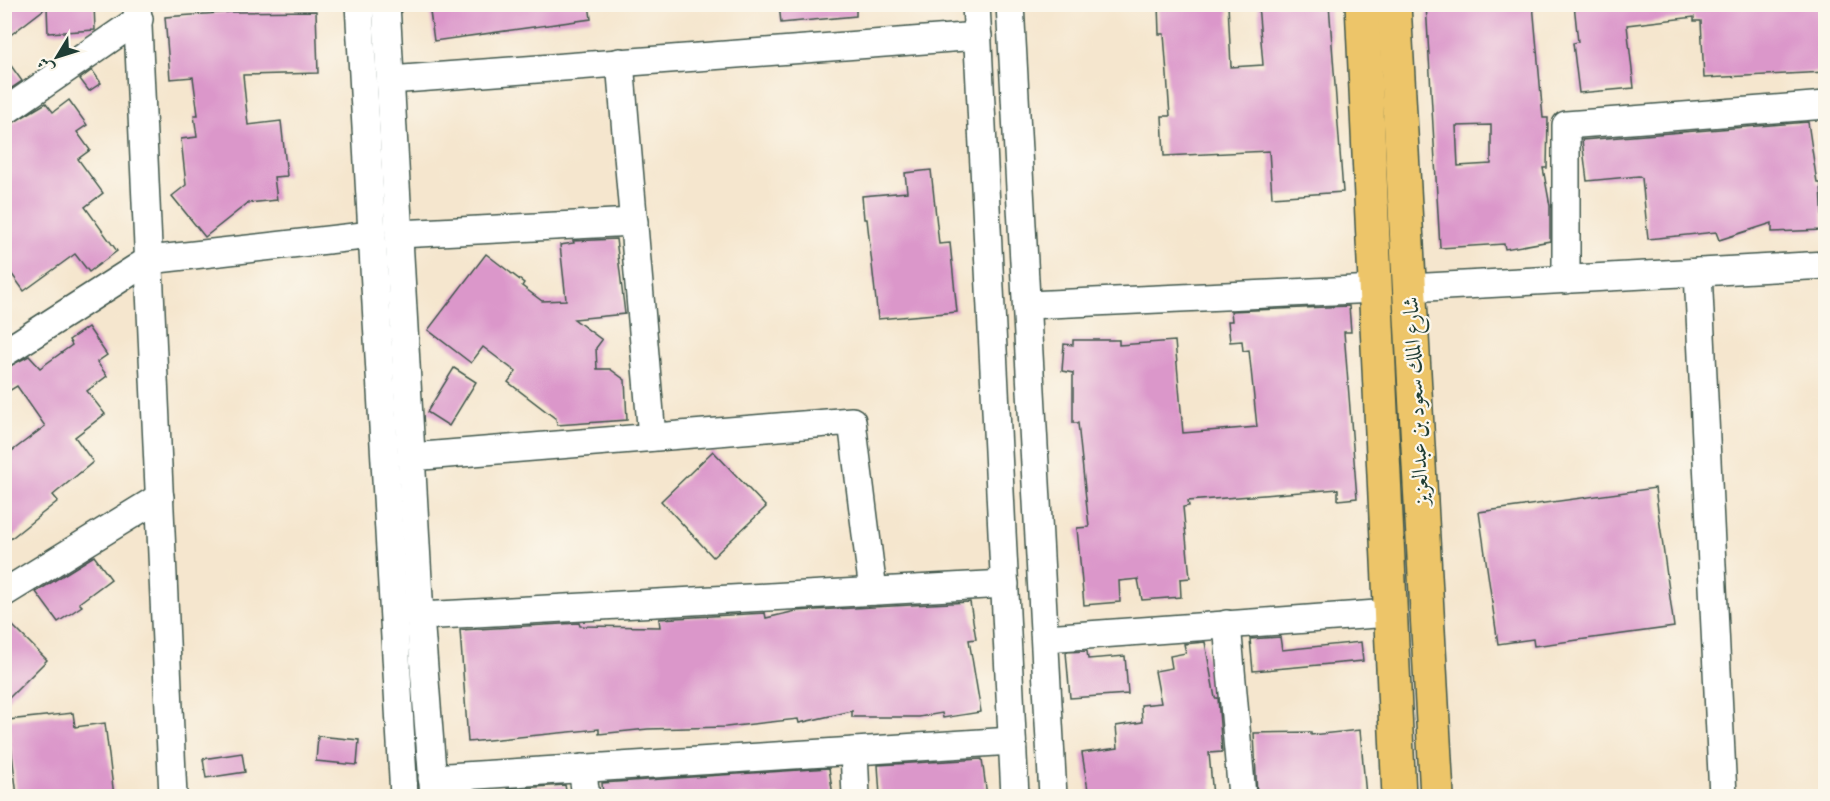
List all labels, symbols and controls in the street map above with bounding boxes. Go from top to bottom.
north arrow [27,27,87,87]
text: ش [33,54,58,78]
street label: شارع الملك سعود بن عبدالعزيز [1398,296,1440,508]

